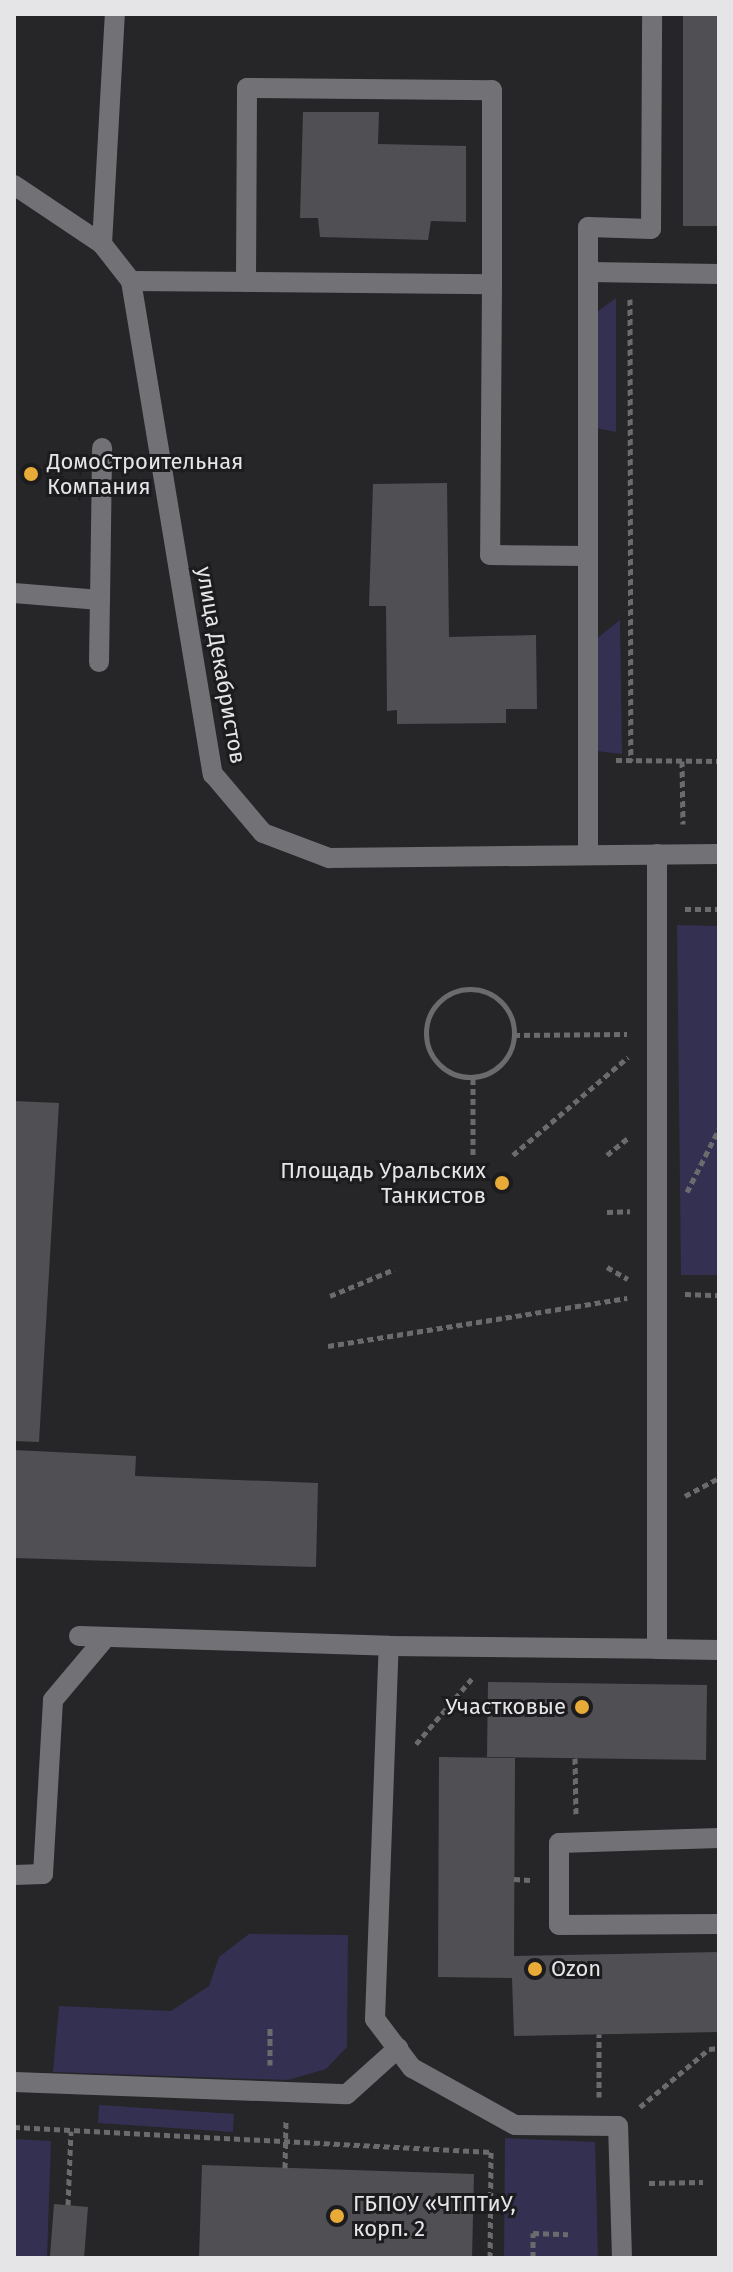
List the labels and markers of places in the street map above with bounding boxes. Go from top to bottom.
place label: ДомоСтроительная Компания [47,448,243,500]
marker: ДомоСтроительная Компания [22,465,40,483]
place label: Площадь Уральских Танкистов [280,1157,486,1208]
marker: Площадь Уральских Танкистов [493,1174,511,1192]
place label: Участковые [446,1694,566,1720]
marker: Участковые [573,1698,591,1716]
place label: Ozon [551,1956,601,1982]
marker: Ozon [526,1960,544,1978]
place label: ГБПОУ «ЧТПТиУ, корп. 2 [353,2190,516,2242]
marker: ГБПОУ «ЧТПТиУ, корп. 2 [328,2207,346,2225]

